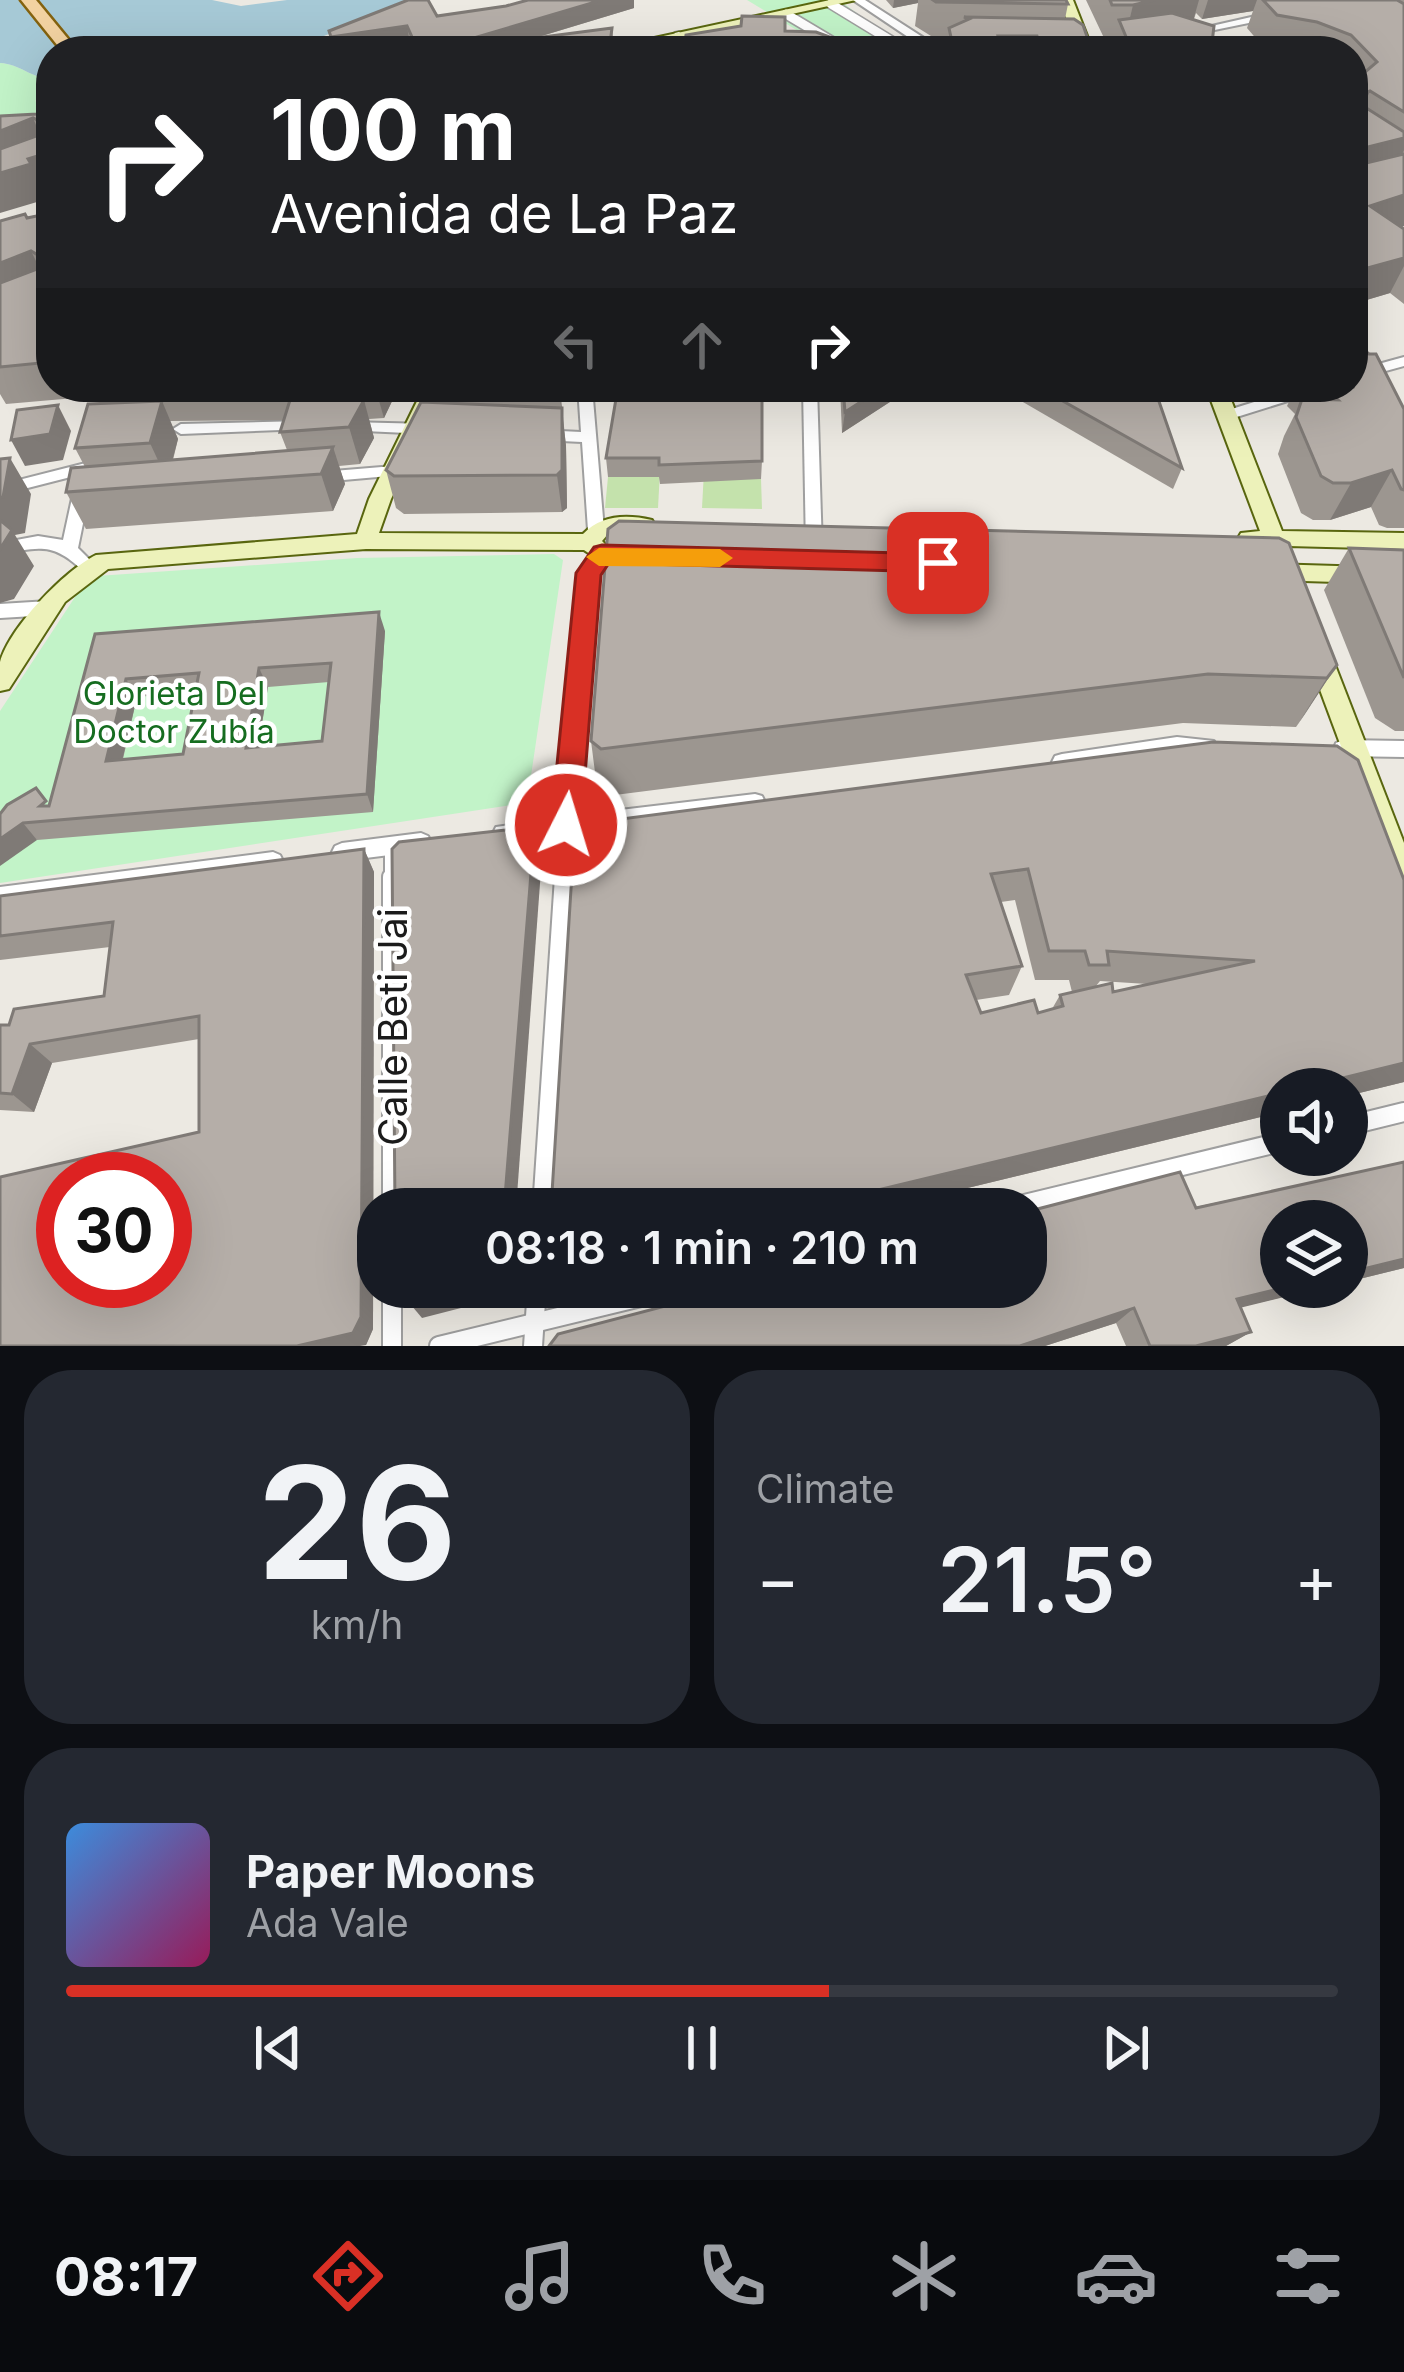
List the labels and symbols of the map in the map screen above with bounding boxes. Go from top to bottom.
pin [887,512,989,614]
park label: Glorieta Del Doctor Zubía [73,673,275,751]
position arrow [503,762,629,888]
street label: Calle Beti Jai [369,908,416,1146]
speed limit sign: 30 [36,1152,192,1308]

